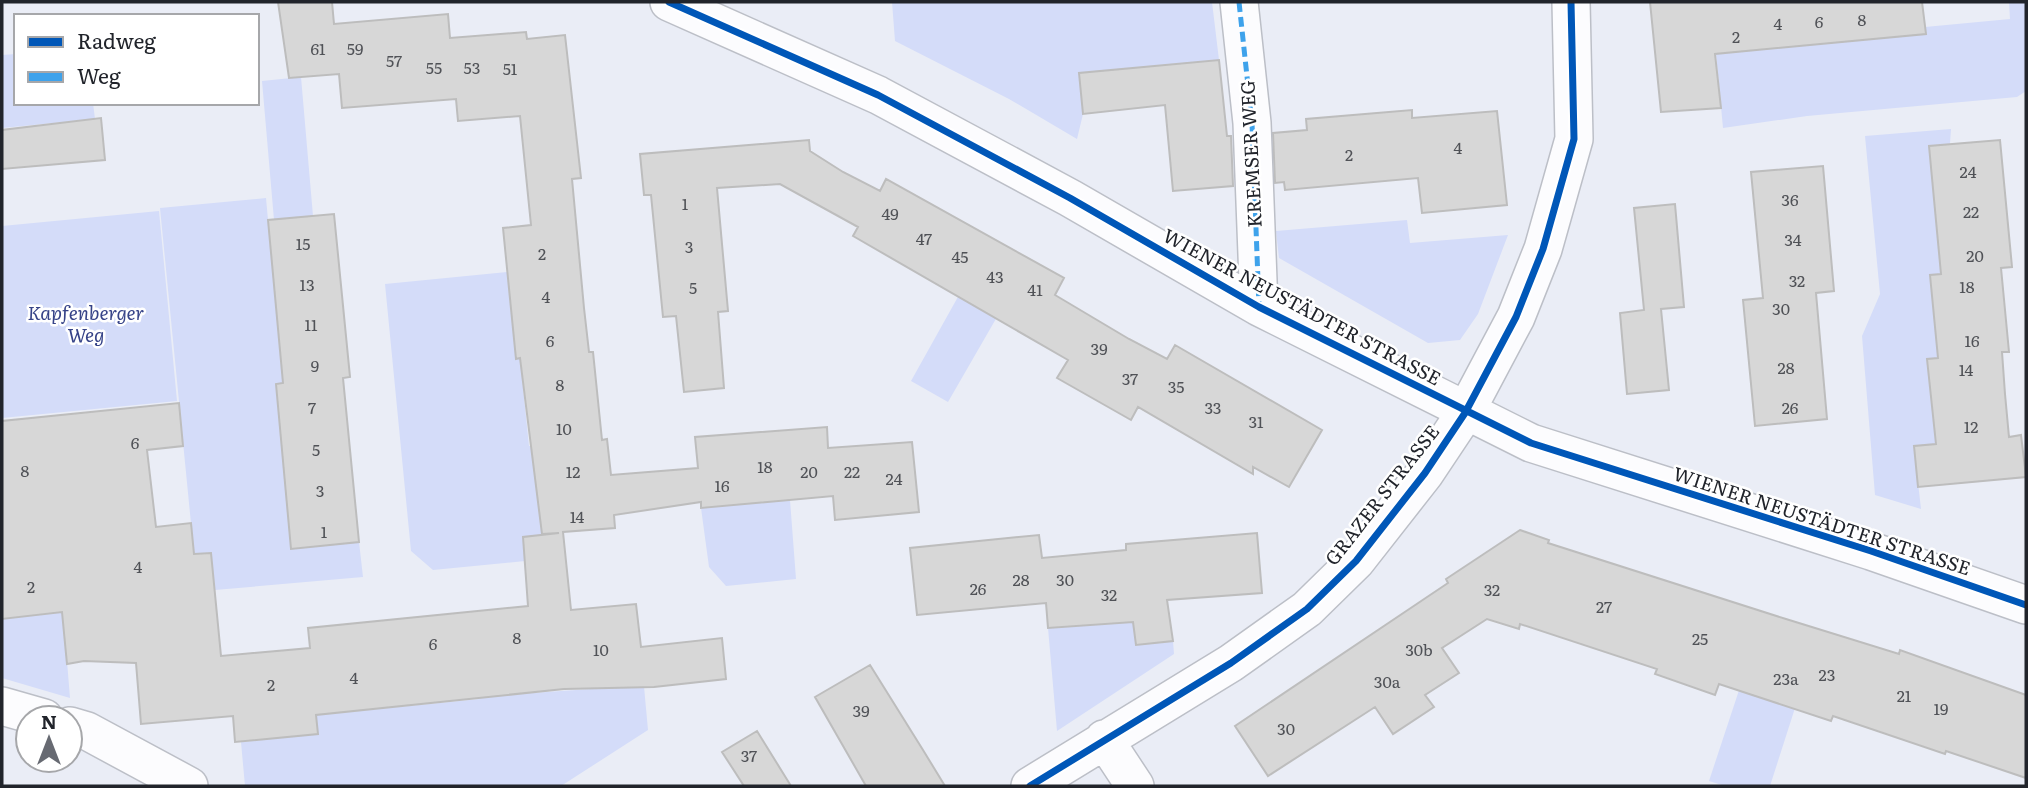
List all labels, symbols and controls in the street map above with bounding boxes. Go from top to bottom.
house number: 8 [1858,7,1867,31]
house number: 6 [1815,9,1824,33]
house number: 4 [1774,11,1783,35]
legend [14,14,259,105]
text: Radweg [77,24,156,55]
house number: 2 [1732,24,1740,48]
house number: 61 [310,36,326,60]
house number: 59 [347,36,363,60]
house number: 57 [386,48,402,72]
house number: 55 [426,55,442,79]
house number: 53 [464,55,480,79]
house number: 51 [503,56,518,80]
text: Weg [77,59,121,90]
street label: KREMSER WEG [1232,80,1268,228]
house number: 4 [1454,135,1463,159]
house number: 2 [1345,142,1353,166]
house number: 24 [1960,159,1977,183]
house number: 36 [1781,187,1799,211]
house number: 1 [682,191,689,215]
house number: 22 [1963,199,1979,223]
house number: 49 [881,201,899,225]
street label: WIENER NEUSTÄDTER STRASSE [1158,221,1446,392]
house number: 47 [916,226,932,250]
house number: 34 [1784,227,1802,251]
house number: 15 [296,231,310,255]
house number: 3 [685,234,693,258]
house number: 2 [538,241,546,265]
house number: 20 [1966,243,1984,267]
house number: 45 [952,244,968,268]
house number: 43 [986,264,1004,288]
house number: 32 [1789,268,1805,292]
house number: 13 [299,272,315,296]
house number: 18 [1959,274,1975,298]
house number: 5 [689,275,697,299]
house number: 41 [1027,277,1043,301]
house number: 4 [542,284,551,308]
house number: 30 [1772,296,1790,320]
park label: Kapfenberger Weg [28,298,145,348]
house number: 11 [304,312,318,336]
house number: 6 [546,328,555,352]
house number: 16 [1964,328,1980,352]
house number: 39 [1090,336,1108,360]
house number: 9 [311,353,319,377]
house number: 28 [1778,355,1795,379]
house number: 14 [1959,357,1974,381]
house number: 37 [1122,366,1138,390]
house number: 8 [556,372,565,396]
house number: 35 [1168,374,1184,398]
house number: 7 [308,395,316,419]
house number: 33 [1205,395,1221,419]
house number: 26 [1782,395,1799,419]
house number: 31 [1248,409,1264,433]
house number: 12 [1964,414,1978,438]
house number: 10 [556,416,572,440]
street label: GRAZER STRASSE [1317,418,1445,571]
house number: 6 [131,430,140,454]
house number: 5 [312,437,320,461]
house number: 18 [757,454,773,478]
house number: 8 [21,458,30,482]
house number: 12 [566,459,580,483]
house number: 20 [800,459,818,483]
house number: 22 [844,459,860,483]
street label: WIENER NEUSTÄDTER STRASSE [1670,459,1975,581]
house number: 24 [886,466,903,490]
house number: 16 [714,473,730,497]
house number: 3 [316,478,324,502]
house number: 14 [570,504,585,528]
house number: 1 [321,519,328,543]
house number: 4 [134,554,143,578]
house number: 28 [1013,567,1030,591]
house number: 30 [1056,567,1074,591]
house number: 2 [27,574,35,598]
house number: 26 [970,576,987,600]
house number: 32 [1484,577,1500,601]
house number: 32 [1101,582,1117,606]
house number: 27 [1596,594,1612,618]
house number: 8 [513,625,522,649]
house number: 25 [1692,626,1708,650]
house number: 6 [429,631,438,655]
house number: 10 [593,637,609,661]
house number: 30b [1405,637,1433,661]
house number: 23 [1819,662,1835,686]
house number: 4 [350,665,359,689]
house number: 23a [1773,666,1799,690]
house number: 30a [1374,669,1401,693]
house number: 2 [267,672,275,696]
house number: 21 [1897,683,1912,707]
house number: 19 [1934,696,1948,720]
house number: 39 [852,698,870,722]
north arrow [14,704,84,774]
text: N [41,707,57,735]
house number: 30 [1277,716,1295,740]
house number: 37 [741,743,757,767]

